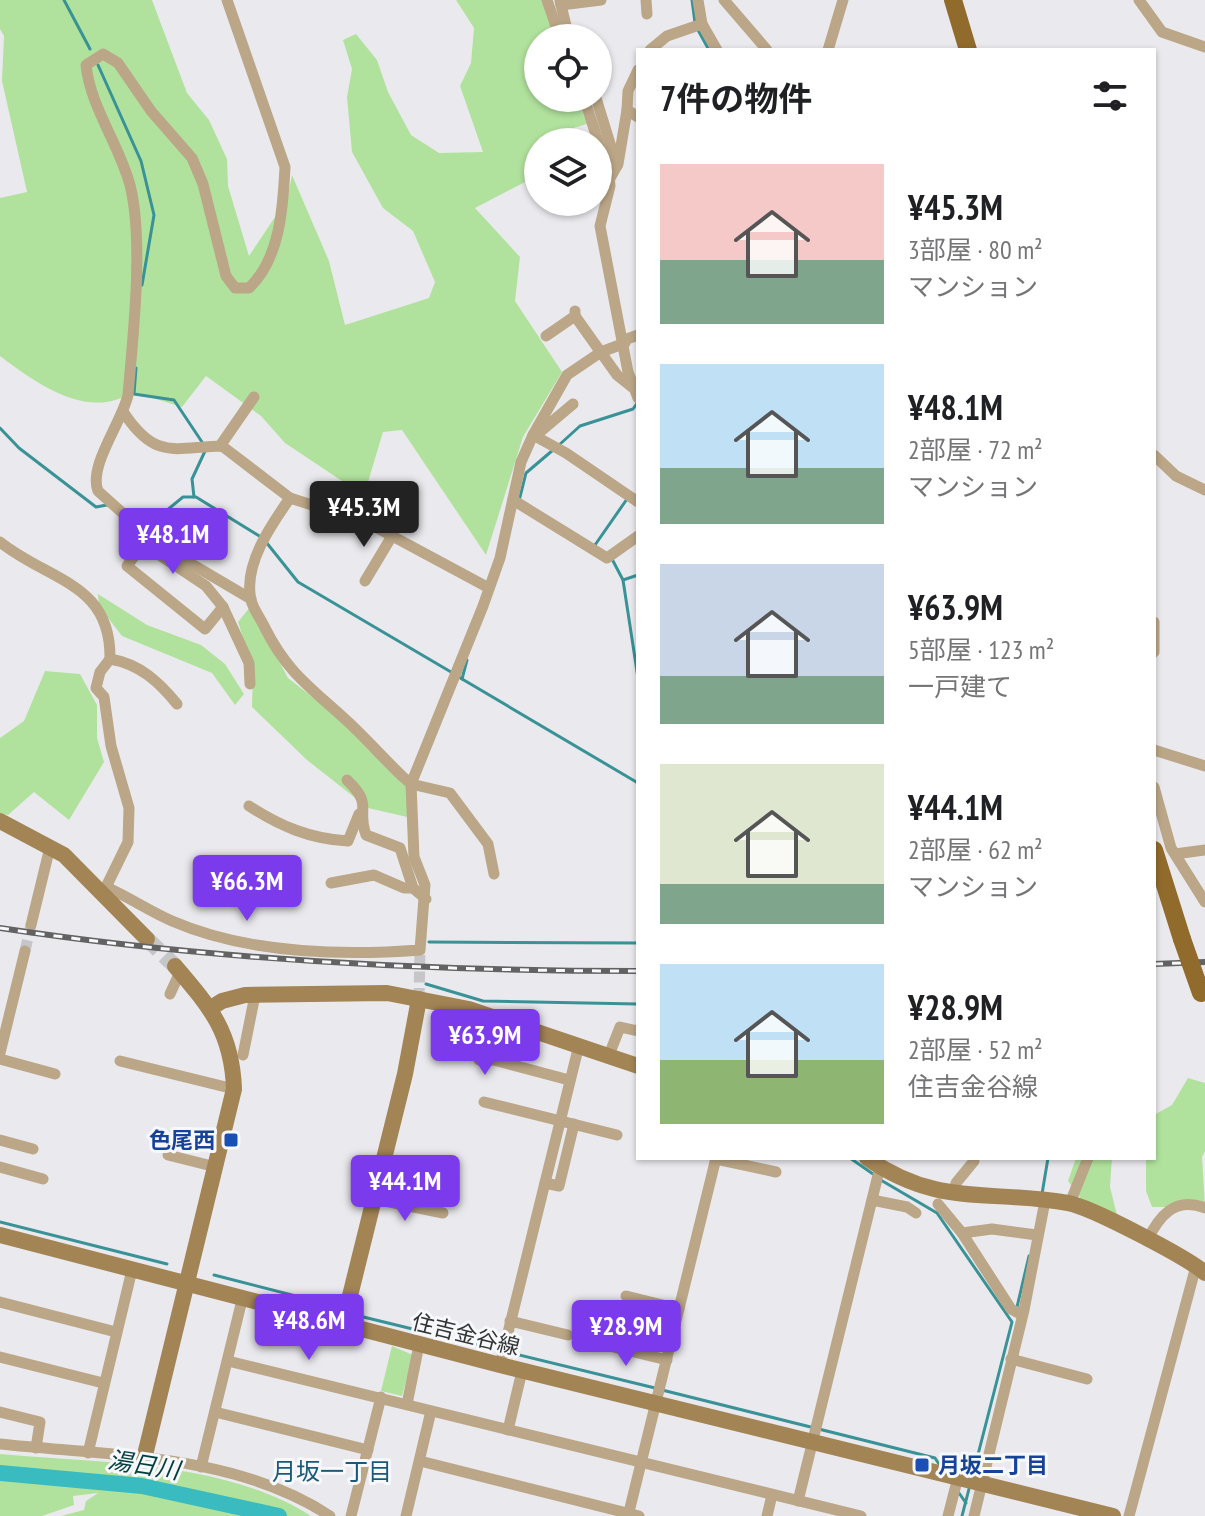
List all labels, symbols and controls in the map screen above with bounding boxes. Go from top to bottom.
map controls [524,24,612,216]
button: locate [524,24,612,112]
icon: filters [1088,74,1132,118]
text: 7件の物件 [660,76,812,120]
button: layers [524,128,612,216]
text: ¥45.3M [908,185,1003,229]
icon: home [724,196,820,292]
text: 3部屋 · 80 m² [908,233,1043,266]
text: マンション [908,270,1038,303]
text: ¥48.1M [908,385,1003,429]
icon: home [724,396,820,492]
text: 2部屋 · 72 m² [908,433,1043,466]
text: マンション [908,470,1038,503]
pin: ¥45.3M [299,481,429,549]
text: ¥45.3M [328,490,400,523]
pin: ¥48.1M [108,508,238,576]
text: ¥48.1M [137,517,209,550]
text: ¥63.9M [908,585,1003,629]
icon: home [724,596,820,692]
text: 5部屋 · 123 m² [908,633,1054,666]
text: 一戸建て [908,670,1012,703]
text: ¥44.1M [908,785,1003,829]
icon: home [724,796,820,892]
text: 2部屋 · 62 m² [908,833,1043,866]
pin: ¥66.3M [182,855,312,923]
text: ¥66.3M [211,864,283,897]
text: マンション [908,870,1038,903]
text: ¥28.9M [908,985,1003,1029]
icon: home [724,996,820,1092]
pin: ¥63.9M [420,1009,550,1077]
text: ¥63.9M [449,1018,521,1051]
text: 2部屋 · 52 m² [908,1033,1043,1066]
text: 住吉金谷線 [908,1070,1038,1103]
place label: 色尾西 [149,1126,215,1154]
marker: 色尾西 [222,1131,240,1149]
pin: ¥44.1M [340,1155,470,1223]
text: ¥44.1M [369,1164,441,1197]
pin: ¥48.6M [244,1294,374,1362]
pin: ¥28.9M [561,1300,691,1368]
text: ¥48.6M [273,1303,345,1336]
street label: 住吉金谷線 [409,1307,523,1361]
text: ¥28.9M [590,1309,662,1342]
water label: 湯日川 [106,1444,185,1486]
place label: 月坂二丁目 [938,1451,1048,1479]
district label: 月坂一丁目 [272,1456,392,1487]
marker: 月坂二丁目 [913,1456,931,1474]

